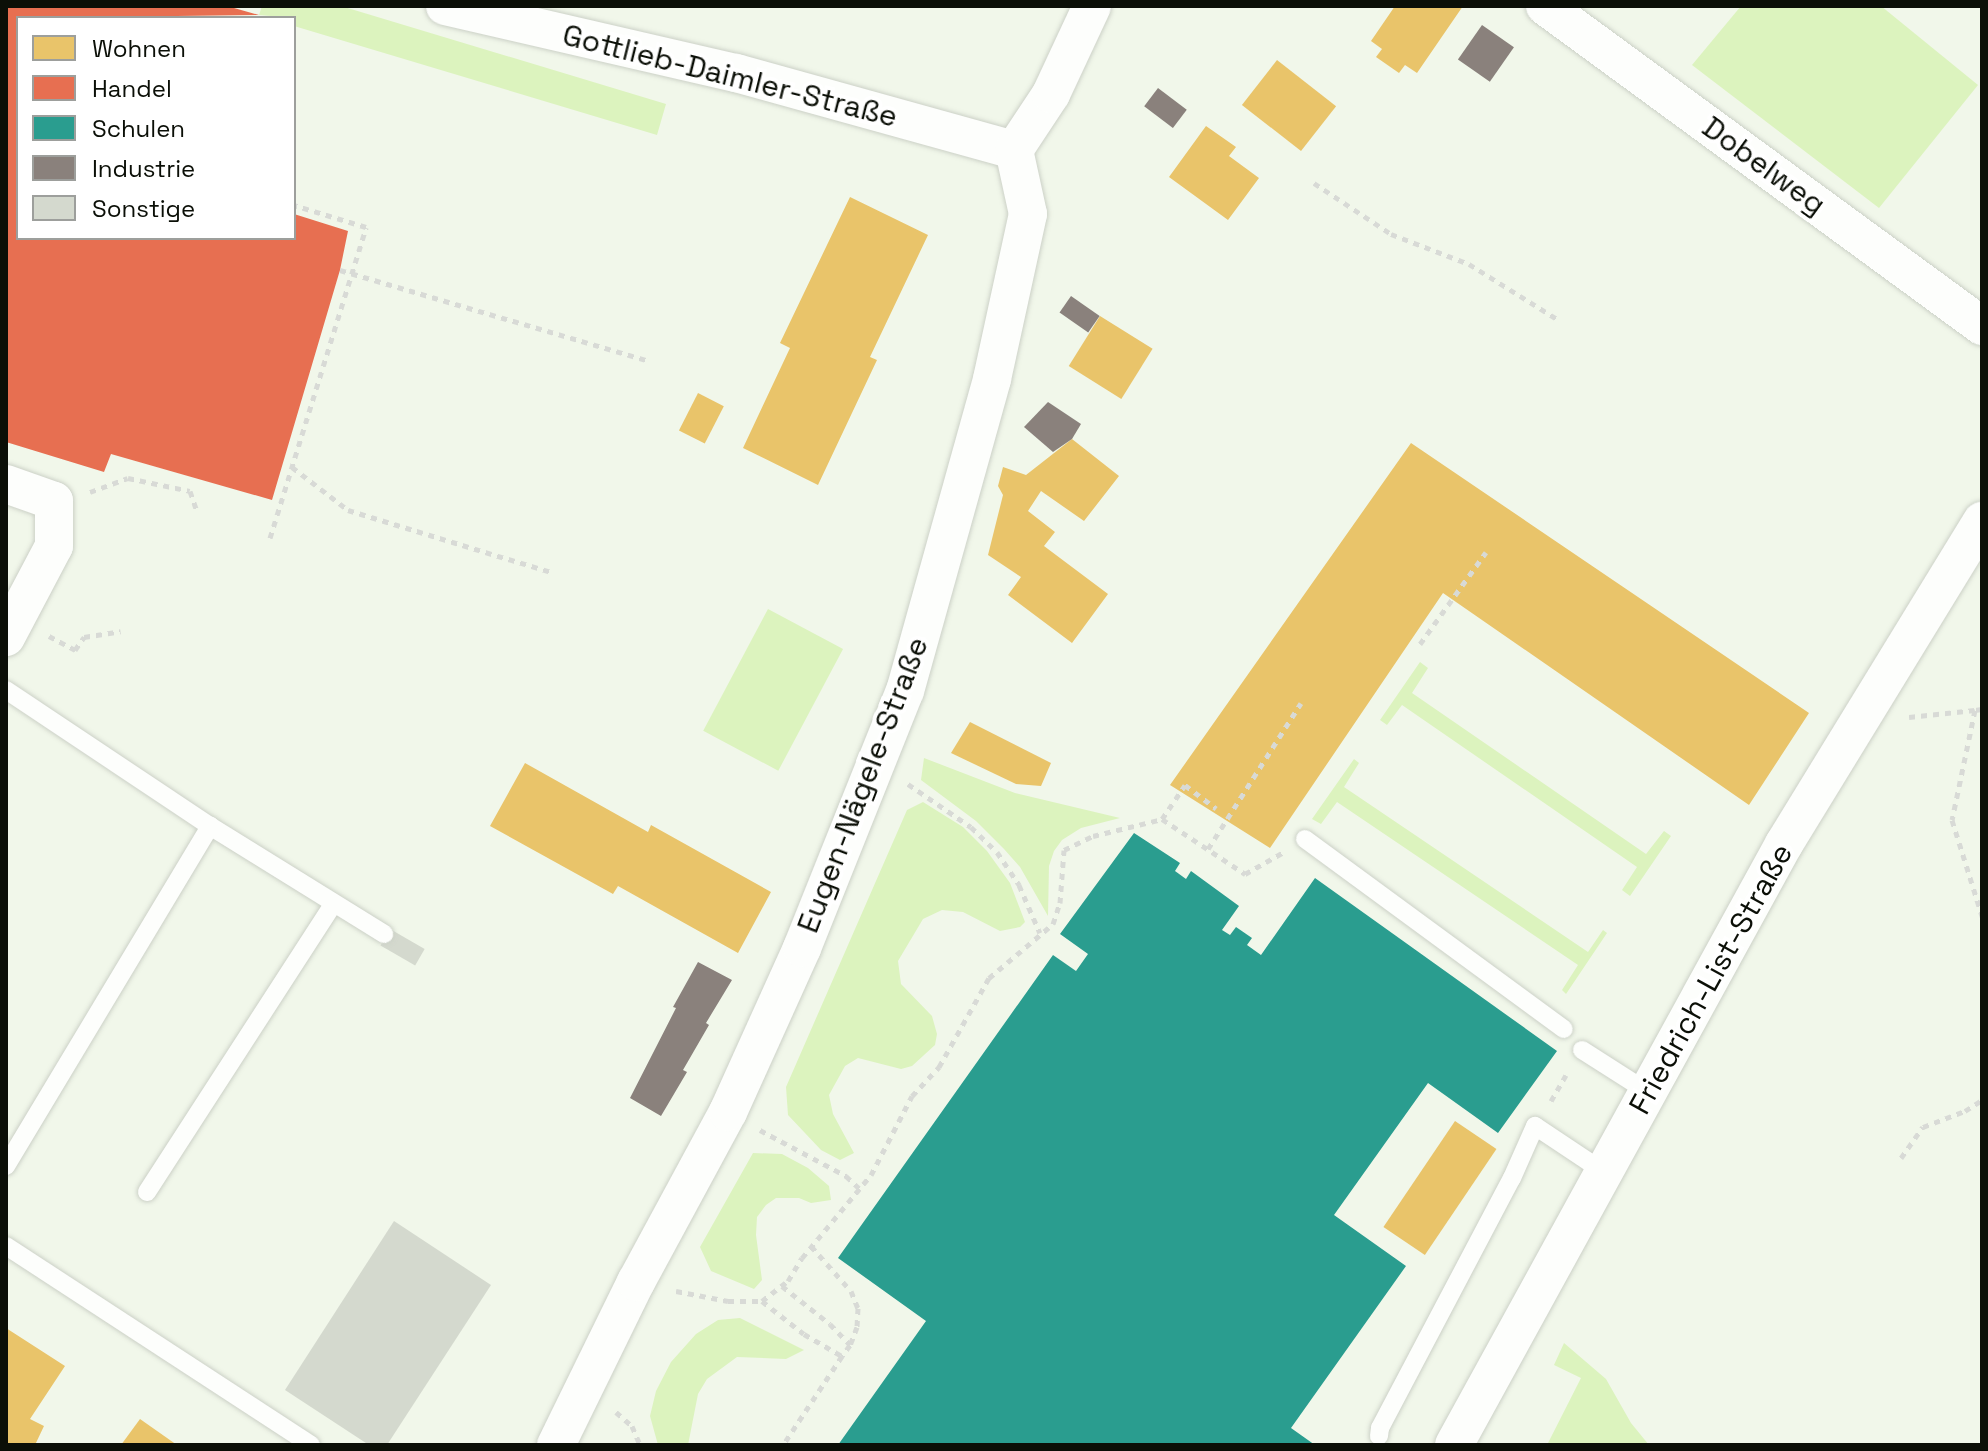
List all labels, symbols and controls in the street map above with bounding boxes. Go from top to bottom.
legend [16,16,296,240]
street label: Gottlieb-Daimler-Straße [559,17,901,135]
text: Wohnen [92,33,186,64]
text: Handel [92,73,172,104]
street label: Dobelweg [1695,109,1833,223]
text: Schulen [92,113,185,144]
text: Industrie [92,153,195,184]
text: Sonstige [92,193,195,224]
street label: Eugen-Nägele-Straße [790,632,936,938]
street label: Friedrich-List-Straße [1622,838,1800,1120]

